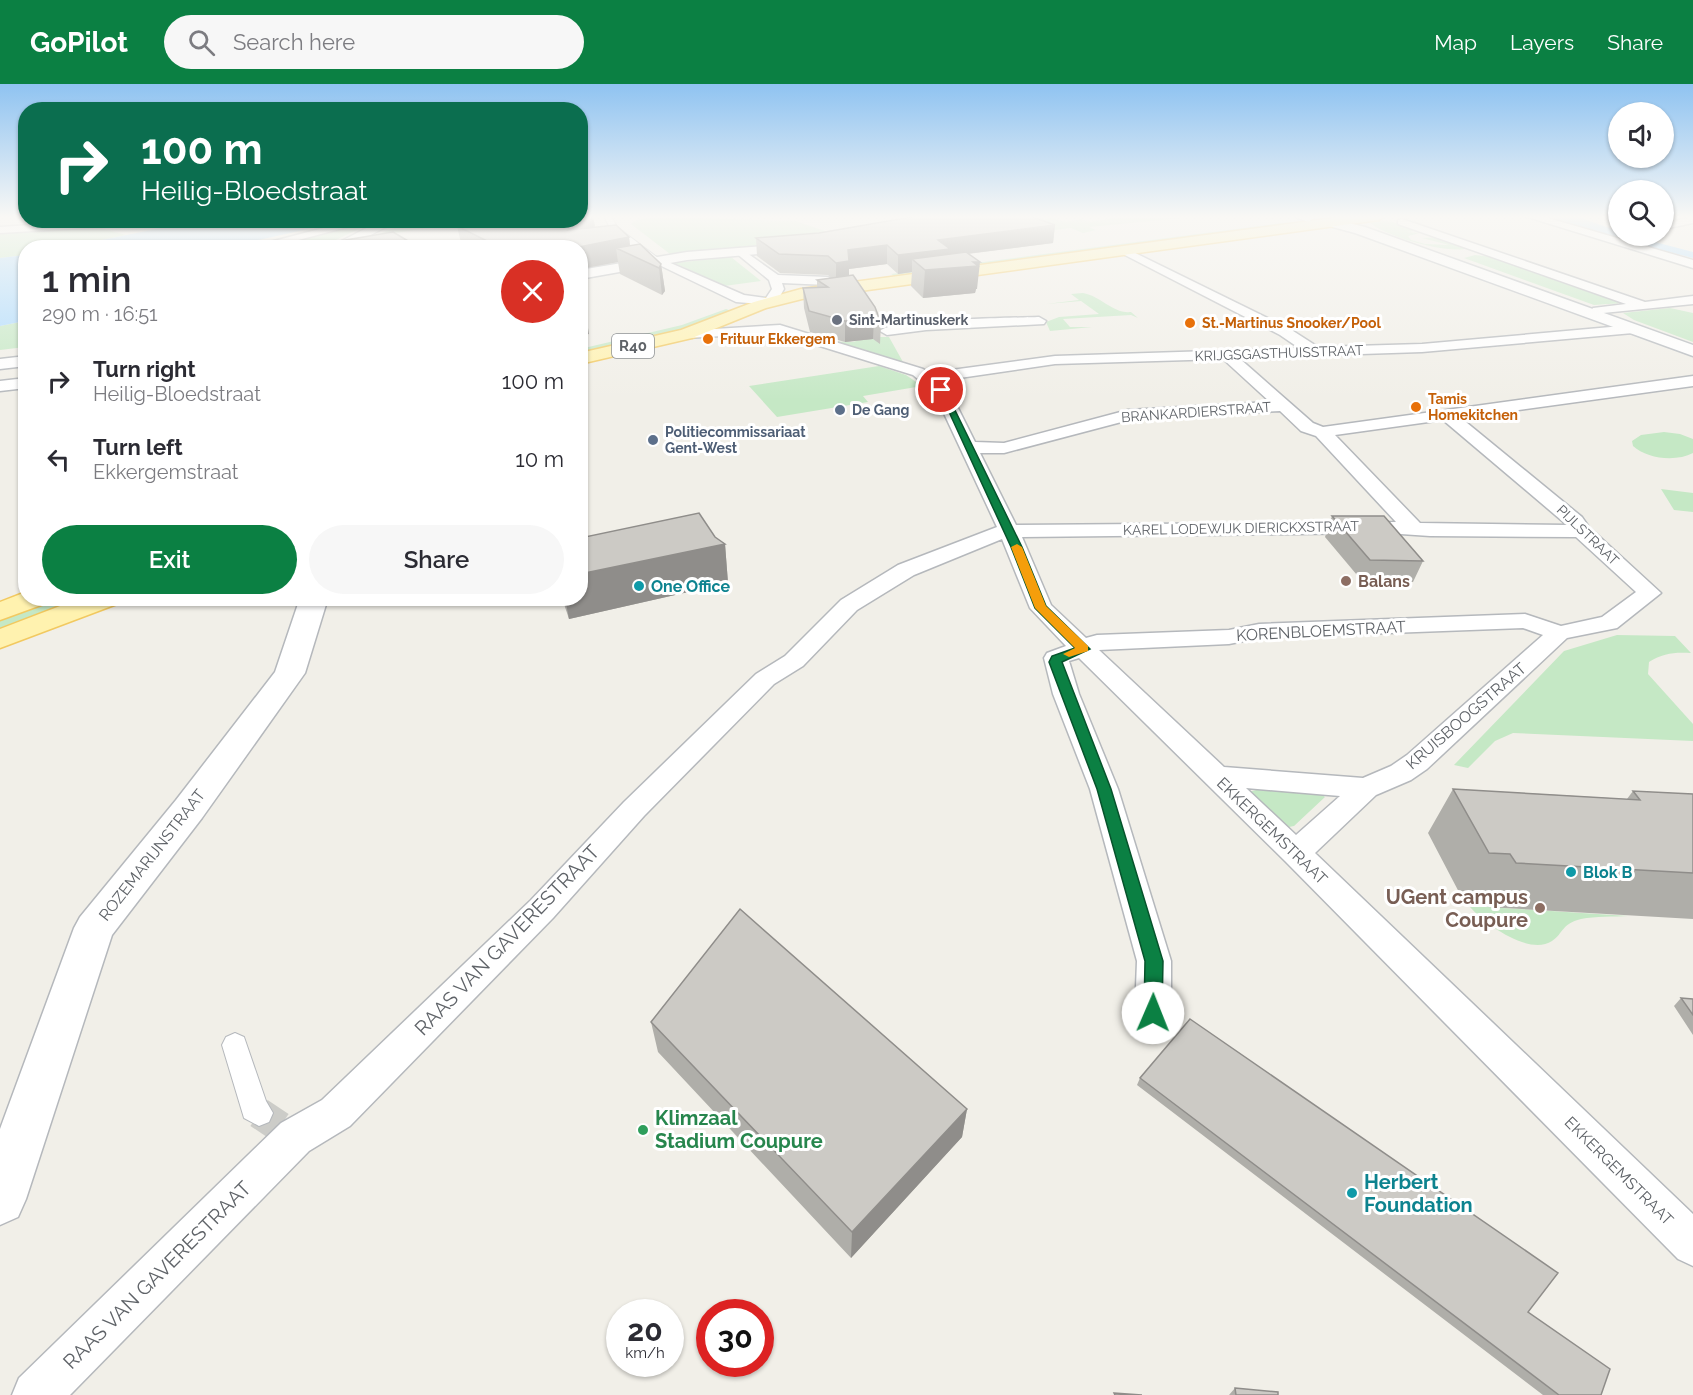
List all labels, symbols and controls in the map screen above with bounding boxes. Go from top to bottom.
search box [164,15,584,69]
text: GoPilot [30,26,128,59]
icon: search [185,26,218,59]
text: Search here [233,29,355,55]
text: Map [1434,30,1477,55]
text: Layers [1510,30,1574,55]
text: Share [1607,30,1663,55]
map controls [1608,102,1674,246]
button: sound [1608,102,1674,168]
text: 100 m [141,125,263,174]
icon: right [42,126,120,204]
text: Heilig-Bloedstraat [141,175,368,206]
button: search [1608,180,1674,246]
text: 1 min [42,258,131,300]
button: close [501,260,564,323]
text: 290 m · 16:51 [42,302,158,326]
place label: Sint-Martinuskerk [849,312,968,328]
marker: Sint-Martinuskerk [830,313,844,327]
place label: St.-Martinus Snooker/Pool [1202,315,1381,331]
marker: St.-Martinus Snooker/Pool [1183,316,1197,330]
place label: Frituur Ekkergem [720,331,836,347]
marker: Frituur Ekkergem [701,332,715,346]
road number: R40 [612,334,654,358]
street label: KRIJGSGASTHUISSTRAAT [1194,342,1364,364]
text: Turn right [93,356,196,382]
pin [915,364,966,415]
icon: right [42,365,75,398]
text: 100 m [502,368,564,394]
icon: arrive [924,373,957,406]
text: Heilig-Bloedstraat [93,382,261,406]
place label: Tamis Homekitchen [1428,391,1518,423]
street label: BRANKARDIERSTRAAT [1121,399,1272,425]
marker: Tamis Homekitchen [1409,400,1423,414]
place label: De Gang [852,402,909,418]
marker: De Gang [833,403,847,417]
place label: Politiecommissariaat Gent-West [665,424,806,456]
marker: Politiecommissariaat Gent-West [646,433,660,447]
text: Turn left [93,434,183,460]
icon: left [42,443,75,476]
text: 10 m [515,446,564,472]
text: Ekkergemstraat [93,460,239,484]
street label: PIJLSTRAAT [1554,502,1623,569]
street label: KAREL LODEWIJK DIERICKXSTRAAT [1123,518,1360,538]
button: Exit [42,525,297,594]
button: Share [309,525,564,594]
place label: Balans [1358,572,1410,591]
marker: Balans [1339,574,1353,588]
place label: One Office [651,577,730,596]
marker: One Office [632,579,646,593]
street label: KORENBLOEMSTRAAT [1236,617,1406,645]
street label: KRUISBOOGSTRAAT [1402,659,1530,773]
street label: EKKERGEMSTRAAT [1213,773,1331,889]
street label: ROZEMARIJNSTRAAT [95,785,209,924]
street label: RAAS VAN GAVERESTRAAT [410,840,604,1040]
place label: Blok B [1583,863,1632,882]
marker: Blok B [1564,865,1578,879]
place label: UGent campus Coupure [1386,885,1528,932]
marker: UGent campus Coupure [1533,901,1547,915]
position arrow [1121,981,1185,1045]
place label: Klimzaal Stadium Coupure [655,1106,823,1153]
street label: EKKERGEMSTRAAT [1561,1113,1677,1229]
marker: Klimzaal Stadium Coupure [636,1123,650,1137]
place label: Herbert Foundation [1364,1170,1473,1217]
street label: RAAS VAN GAVERESTRAAT [58,1176,256,1374]
marker: Herbert Foundation [1345,1186,1359,1200]
speed limit sign: 30 [696,1299,774,1377]
text: 20 [627,1313,663,1348]
text: km/h [625,1344,665,1362]

